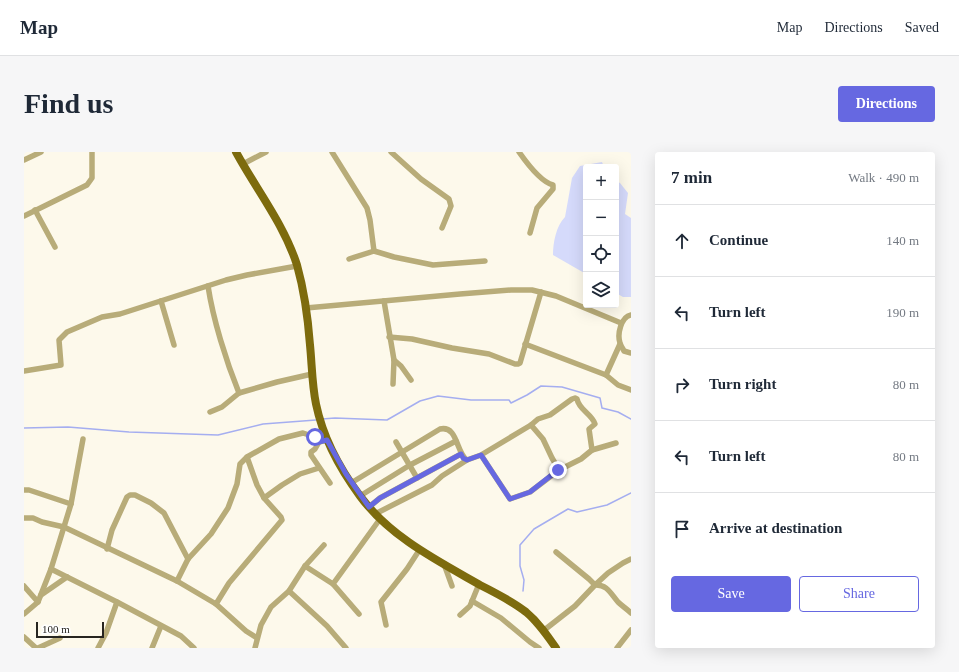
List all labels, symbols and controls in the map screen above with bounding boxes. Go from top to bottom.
text: Map [20,17,58,38]
text: Map [777,20,802,35]
text: Directions [824,20,883,35]
text: Saved [905,20,939,35]
button: Directions [838,86,935,122]
text: Find us [24,88,114,119]
map controls [583,164,619,308]
button: + [583,164,619,200]
text: 7 min [671,168,712,187]
text: Walk · 490 m [848,170,919,185]
button: − [583,200,619,236]
icon: ahead [671,230,693,252]
text: Continue [709,232,768,248]
text: 140 m [886,233,919,248]
button: locate [583,236,619,272]
button: layers [583,272,619,308]
icon: left [671,302,693,324]
text: Turn left [709,304,766,320]
text: 190 m [886,305,919,320]
icon: right [671,374,693,396]
text: Turn right [709,376,776,392]
text: 80 m [893,377,919,392]
route start [306,428,324,446]
icon: left [671,446,693,468]
text: Turn left [709,448,766,464]
text: 80 m [893,449,919,464]
route end [549,461,567,479]
icon: arrive [671,518,693,540]
text: Arrive at destination [709,520,842,536]
button: Save [671,576,791,612]
button: Share [799,576,919,612]
scale bar [36,620,104,639]
text: 100 m [42,623,70,635]

